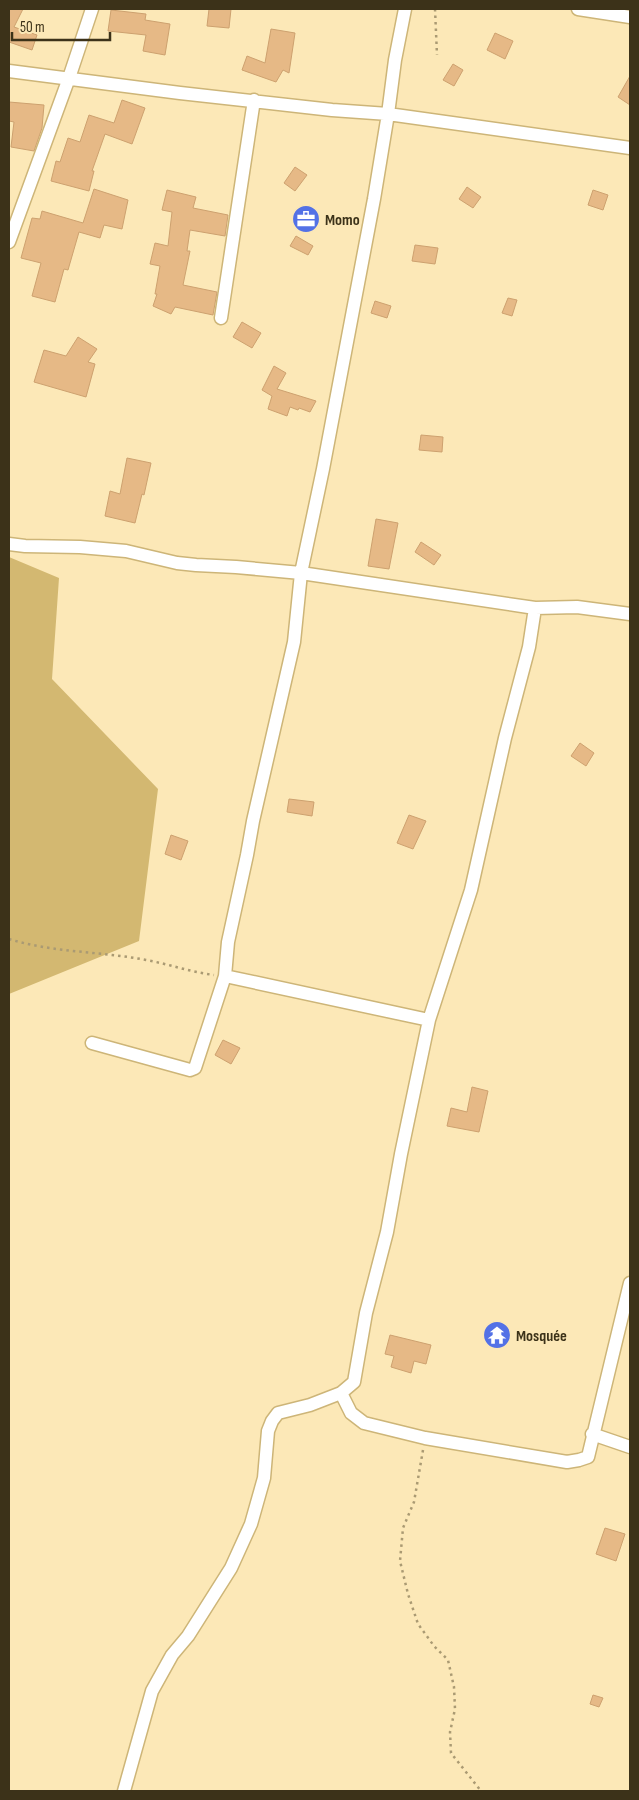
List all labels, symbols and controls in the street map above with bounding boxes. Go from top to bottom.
scale bar [12,10,110,42]
text: 50 m [20,18,45,37]
office icon: Momo [291,204,321,234]
place label: Momo [325,211,360,230]
temple icon: Mosquée [482,1320,512,1350]
place label: Mosquée [516,1327,567,1346]

